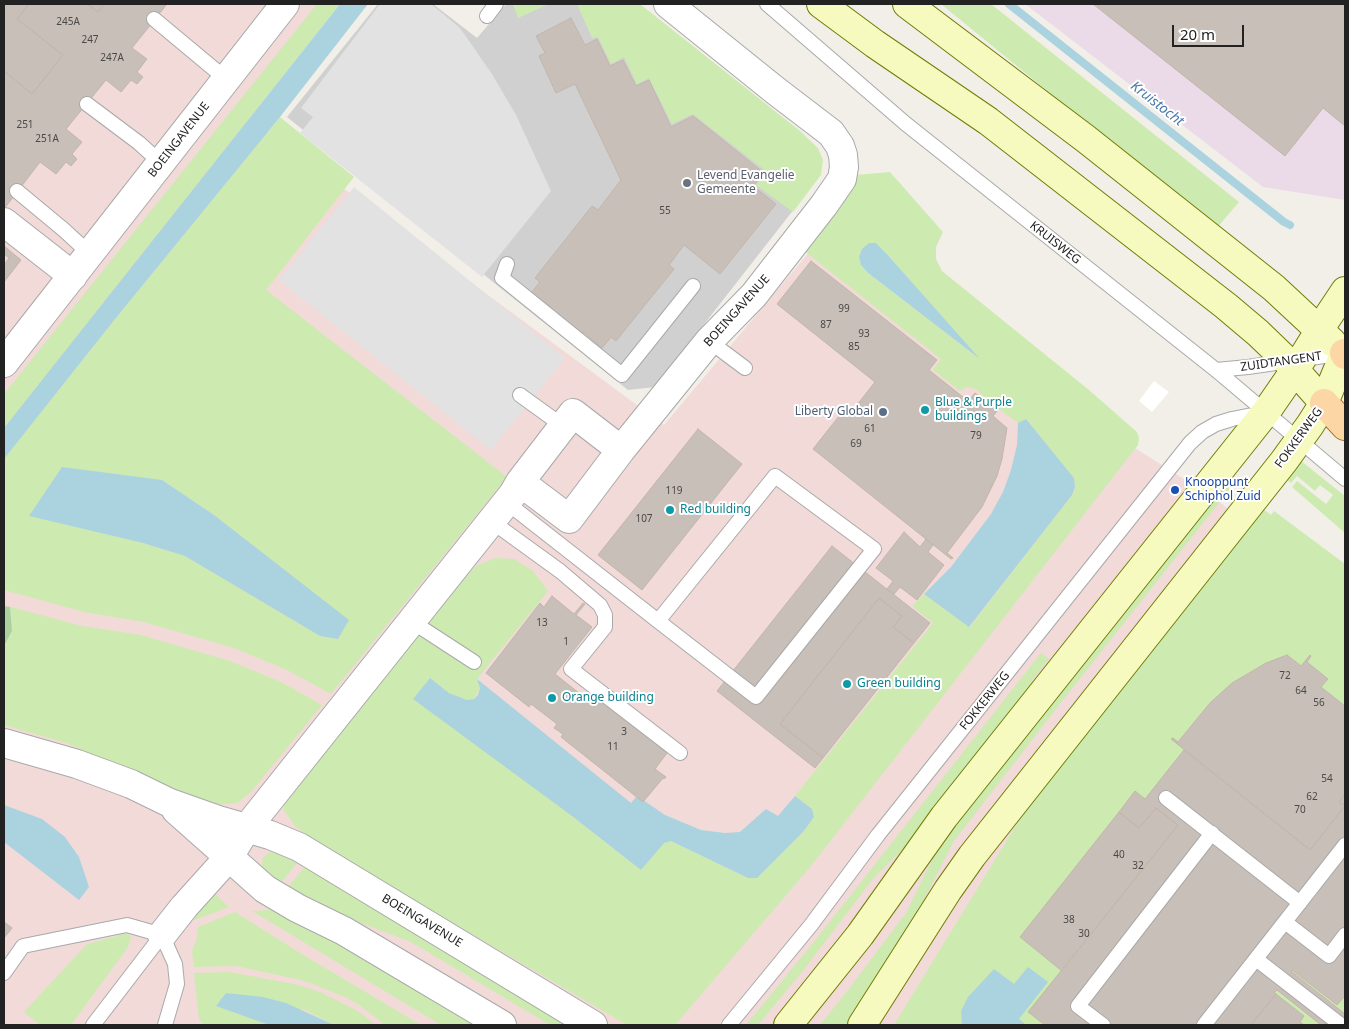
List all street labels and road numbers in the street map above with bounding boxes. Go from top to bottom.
street label: BOEINGAVENUE [145,100,213,180]
street label: KRUISWEG [1027,219,1083,267]
street label: BOEINGAVENUE [701,272,773,350]
street label: ZUIDTANGENT [1239,349,1323,375]
street label: FOKKERWEG [1272,405,1326,471]
street label: FOKKERWEG [957,669,1013,733]
street label: BOEINGAVENUE [379,891,465,951]

